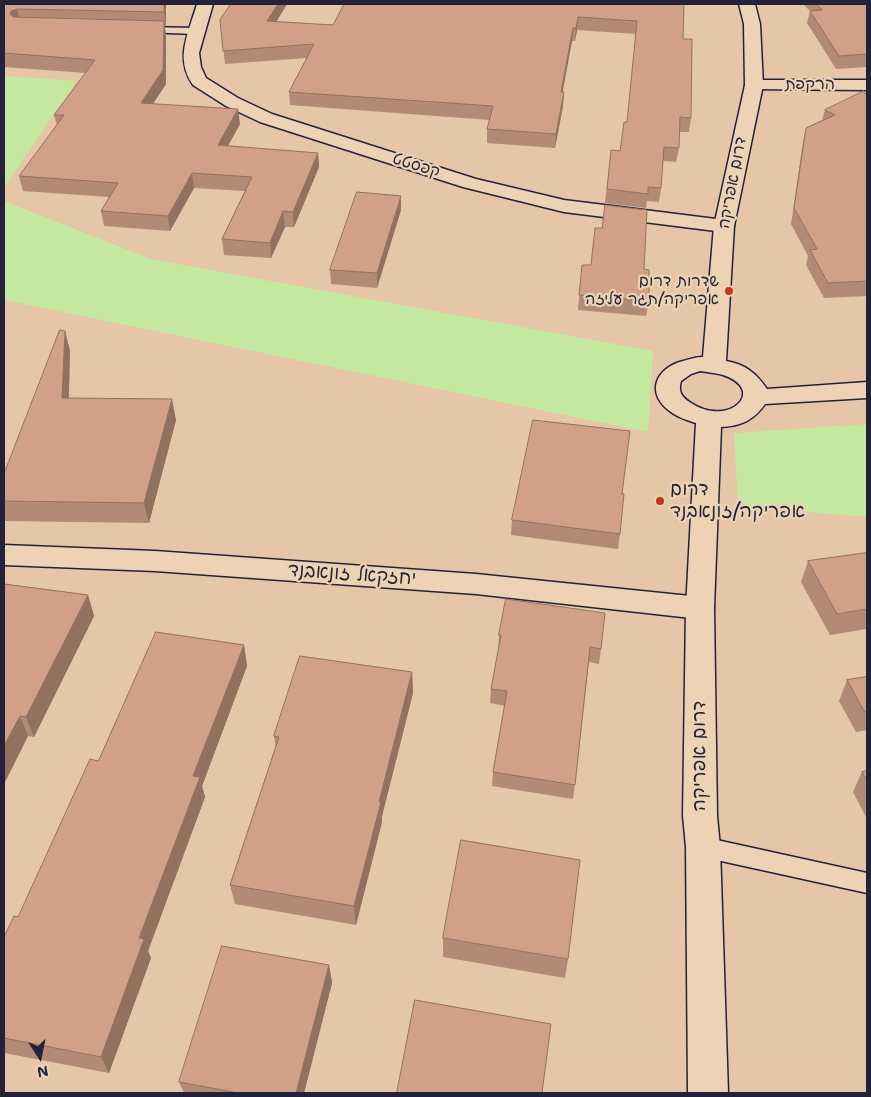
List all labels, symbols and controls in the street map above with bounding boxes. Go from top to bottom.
street label: הרקפת [785,75,835,95]
street label: דרום אפריקה [715,135,751,231]
street label: קפסטט [390,150,442,182]
place label: שדרות דרום אפריקה/תגר עליזה [585,272,719,310]
marker: שדרות דרום אפריקה/תגר עליזה [723,285,735,297]
place label: דרום אפריקה/זונאבנד [670,479,805,523]
marker: דרום אפריקה/זונאבנד [654,495,666,507]
street label: יחזקאל זונאבנד [287,559,417,591]
street label: דרום אפריקה [689,701,711,811]
north arrow [15,1032,65,1082]
text: N [36,1062,50,1082]

